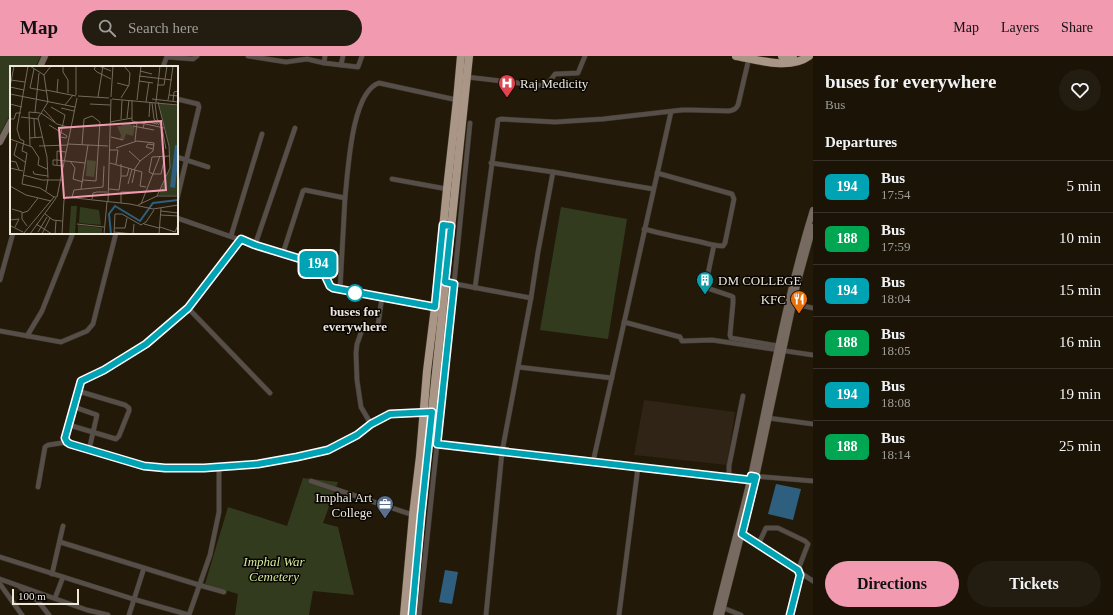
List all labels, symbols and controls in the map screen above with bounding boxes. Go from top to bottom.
search box [82,10,362,46]
text: Map [20,17,58,38]
icon: search [96,17,118,39]
text: Search here [128,20,198,36]
text: Map [953,20,979,35]
text: Layers [1001,20,1039,35]
text: Share [1061,20,1093,35]
inset map [10,66,178,234]
button: heart [1059,69,1101,111]
text: buses for everywhere [825,71,996,92]
hospital icon: Raj Medicity [497,73,517,98]
place label: Raj Medicity [520,76,589,91]
text: Bus [825,97,845,112]
text: Departures [825,134,897,150]
text: Bus [881,170,905,186]
text: 5 min [1066,178,1101,194]
text: 194 [837,179,858,194]
text: 17:54 [881,187,911,202]
text: Bus [881,222,905,238]
text: 10 min [1059,230,1101,246]
text: 188 [837,231,858,246]
text: 17:59 [881,239,911,254]
line badge: 194 [295,251,341,277]
text: 194 [308,256,329,271]
building icon: DM COLLEGE [695,270,715,295]
place label: DM COLLEGE [718,273,801,288]
text: Bus [881,274,905,290]
text: 15 min [1059,282,1101,298]
text: 194 [837,283,858,298]
marker: buses for everywhere [346,284,364,302]
restaurant icon: KFC [789,289,809,314]
text: 18:04 [881,291,911,306]
place label: KFC [761,292,786,307]
place label: buses for everywhere [323,304,387,334]
text: Bus [881,326,905,342]
text: 16 min [1059,334,1101,350]
text: 188 [837,335,858,350]
text: 18:05 [881,343,911,358]
text: Bus [881,378,905,394]
text: 19 min [1059,386,1101,402]
text: 194 [837,387,858,402]
text: 18:08 [881,395,911,410]
text: Bus [881,430,905,446]
text: 25 min [1059,438,1101,454]
text: 188 [837,439,858,454]
text: 18:14 [881,447,911,462]
place label: Imphal Art College [315,490,372,520]
office icon: Imphal Art College [375,494,395,519]
park label: Imphal War Cemetery [242,554,306,584]
button: Directions [825,561,959,607]
button: Tickets [967,561,1101,607]
scale bar [12,587,79,606]
text: 100 m [18,590,46,602]

